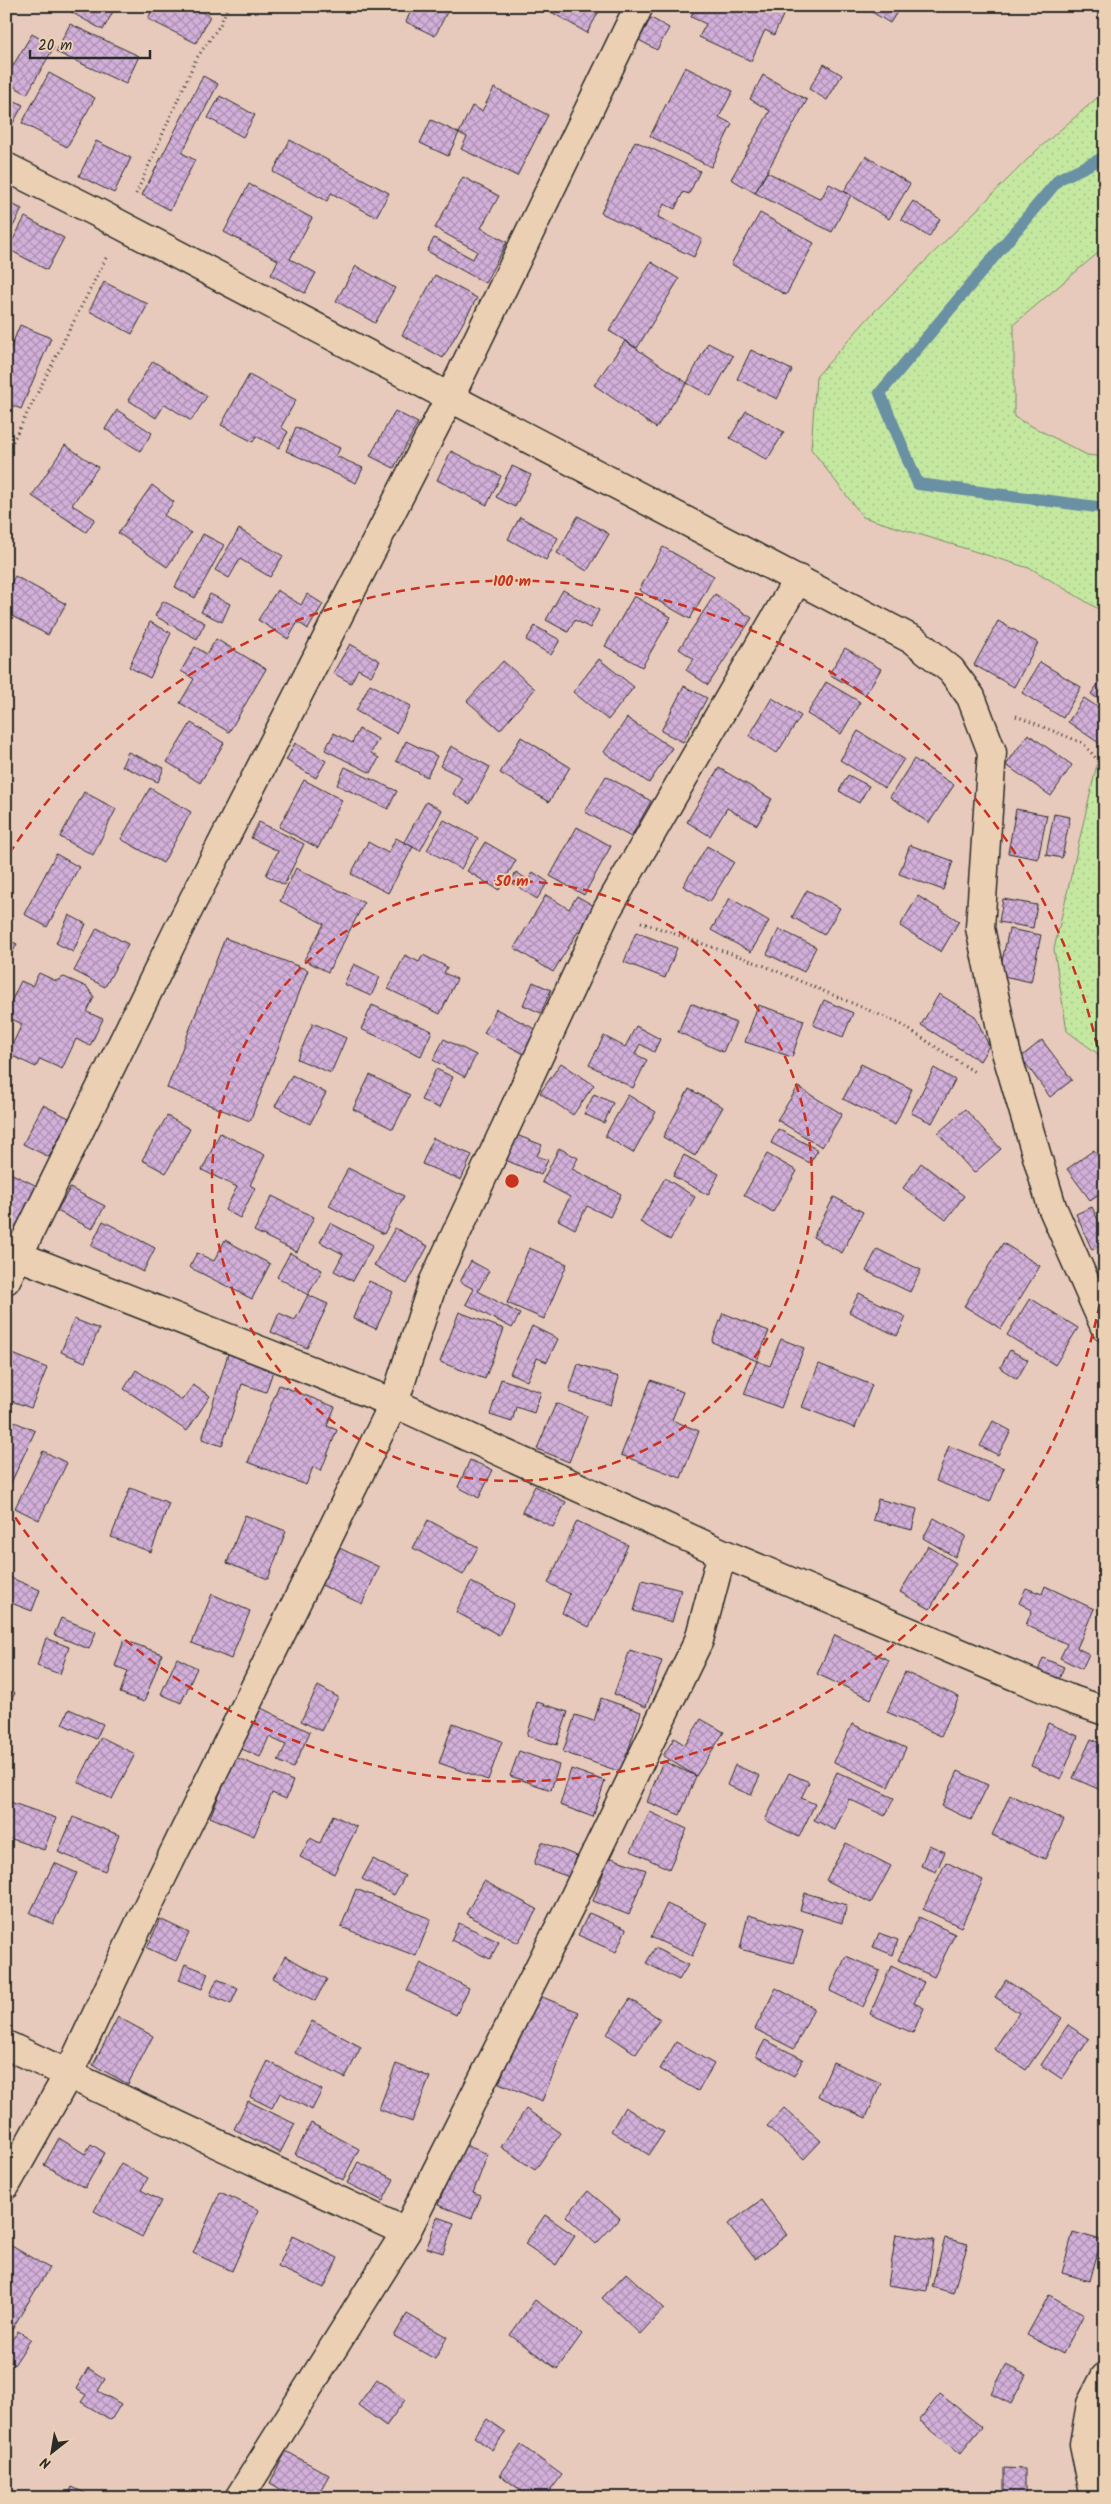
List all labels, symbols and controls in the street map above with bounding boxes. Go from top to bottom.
scale bar [30,28,150,60]
text: 20 m [38,34,72,58]
text: 100 m [493,570,531,594]
text: 50 m [494,870,529,894]
centre of rings [503,1172,521,1190]
north arrow [28,2426,78,2476]
text: N [36,2450,55,2474]

